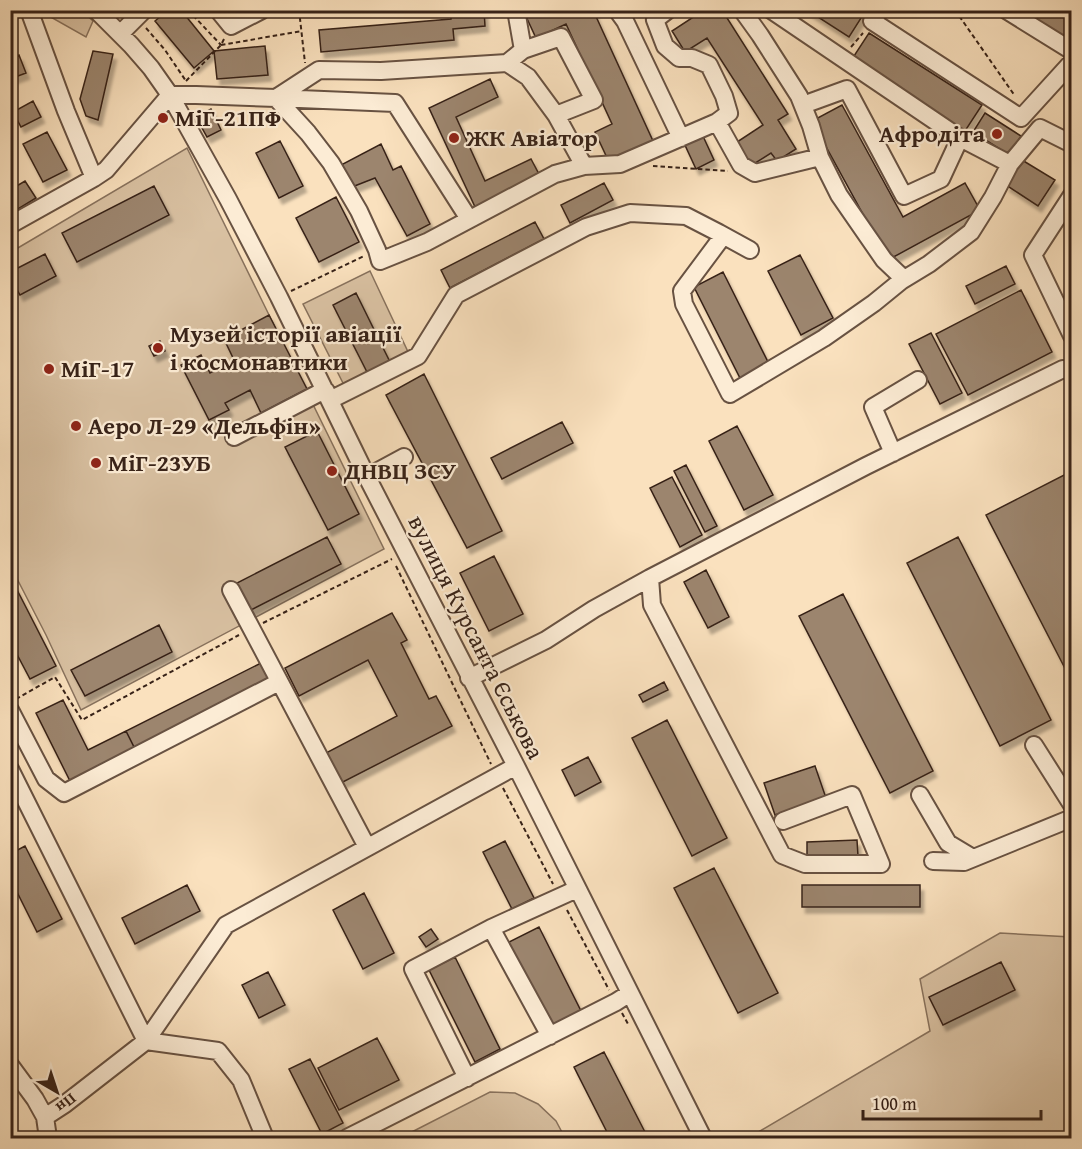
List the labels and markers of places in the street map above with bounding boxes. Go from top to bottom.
place label: МіГ-21ПФ [175,100,281,135]
marker: МіГ-21ПФ [156,111,170,125]
place label: Афродіта [879,116,986,151]
place label: ЖК Авіатор [465,120,598,155]
marker: Афродіта [990,127,1004,141]
marker: ЖК Авіатор [447,131,461,145]
place label: Музей історії авіації і космонавтики [170,316,402,379]
marker: Музей історії авіації і космонавтики [151,341,165,355]
place label: МіГ-17 [61,351,134,386]
marker: МіГ-17 [42,362,56,376]
place label: Аеро Л-29 «Дельфін» [88,408,321,443]
marker: Аеро Л-29 «Дельфін» [69,419,83,433]
place label: МіГ-23УБ [108,445,211,480]
place label: ДНВЦ ЗСУ [343,453,456,488]
marker: МіГ-23УБ [89,456,103,470]
marker: ДНВЦ ЗСУ [325,464,339,478]

